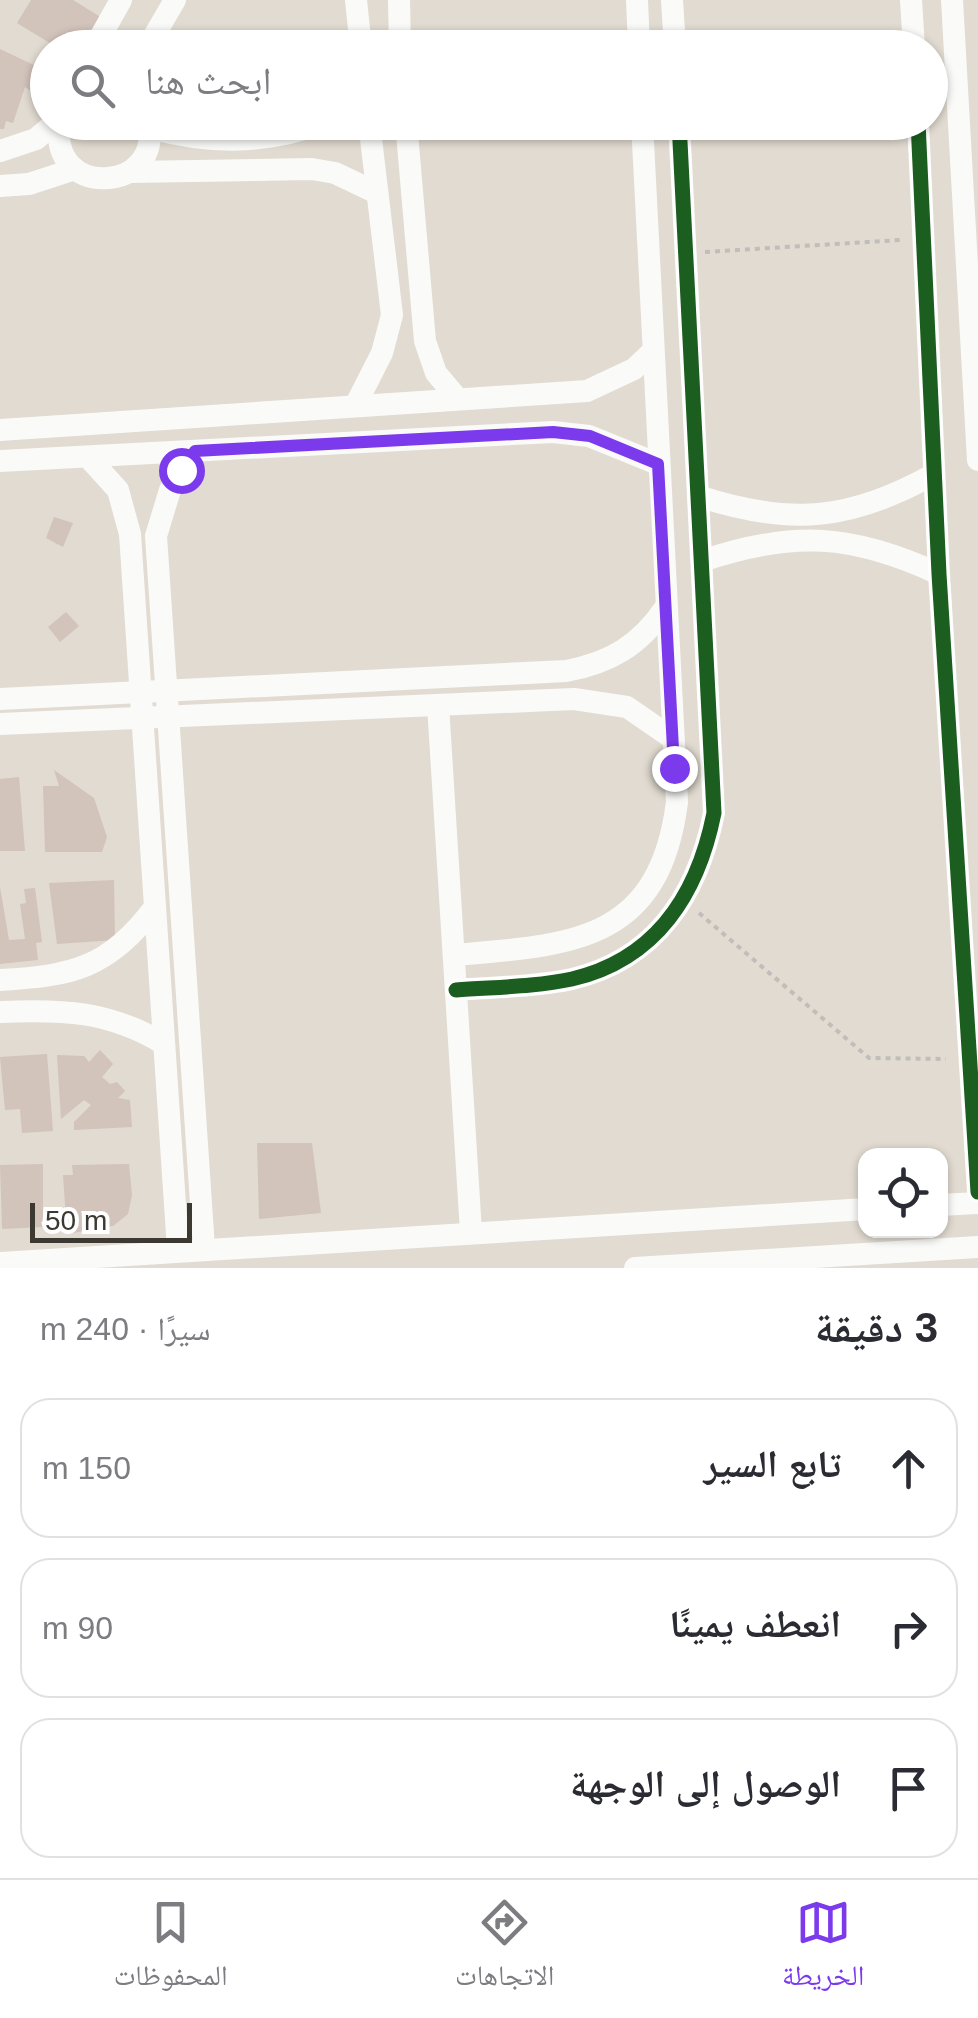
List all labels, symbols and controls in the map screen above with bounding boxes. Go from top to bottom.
search box [30,30,948,140]
icon: search [65,58,120,113]
text: ابحث هنا [145,60,271,102]
route start [159,448,205,494]
route end [652,746,698,792]
map controls [858,1148,948,1238]
button: locate [858,1148,948,1238]
scale bar [30,1198,192,1242]
text: 50 m [45,1205,107,1236]
text: 3 دقيقة [815,1304,938,1351]
text: سيرًا · 240 m [40,1311,211,1347]
icon: ahead [881,1441,936,1496]
text: تابع السير [704,1443,841,1485]
text: 150 m [42,1450,131,1486]
icon: right [881,1601,936,1656]
text: انعطف يمينًا [669,1603,841,1645]
text: 90 m [42,1610,113,1646]
icon: arrive [881,1761,936,1816]
text: الوصول إلى الوجهة [570,1763,841,1805]
tab: المحفوظات [114,1895,228,2003]
tab: الاتجاهات [455,1895,554,2003]
tab: الخريطة [782,1895,864,2003]

